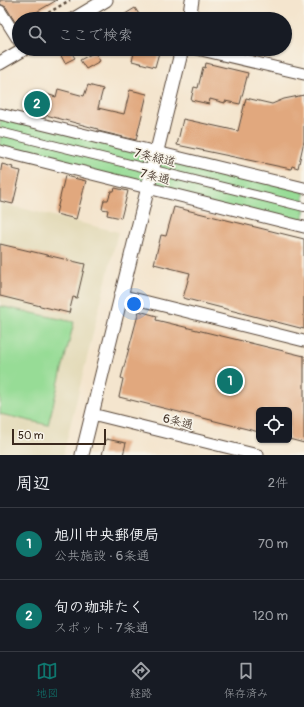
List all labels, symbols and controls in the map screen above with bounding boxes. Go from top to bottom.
search box [12,12,292,56]
icon: search [26,23,48,45]
text: ここで検索 [58,26,133,45]
pin: 2 [24,89,50,119]
street label: 7条緑道 [133,146,177,170]
street label: 7条通 [138,166,172,188]
your location [124,294,144,314]
pin: 1 [217,366,243,396]
map controls [256,407,292,443]
button: locate [256,407,292,443]
street label: 6条通 [161,411,195,433]
scale bar [12,427,106,446]
text: 50 m [18,429,44,442]
text: 周辺 [16,473,50,494]
text: 2件 [268,475,288,491]
text: 旭川中央郵便局 [54,526,159,545]
text: 1 [26,536,32,552]
text: 70 m [258,536,288,552]
text: 公共施設 · 6条通 [54,548,149,564]
text: 旬の珈琲たく [54,598,144,617]
text: 2 [25,608,33,624]
text: 120 m [252,608,288,624]
text: スポット · 7条通 [54,620,149,636]
tab: 地図 [36,660,58,700]
tab: 経路 [130,660,152,700]
tab: 保存済み [224,660,268,700]

